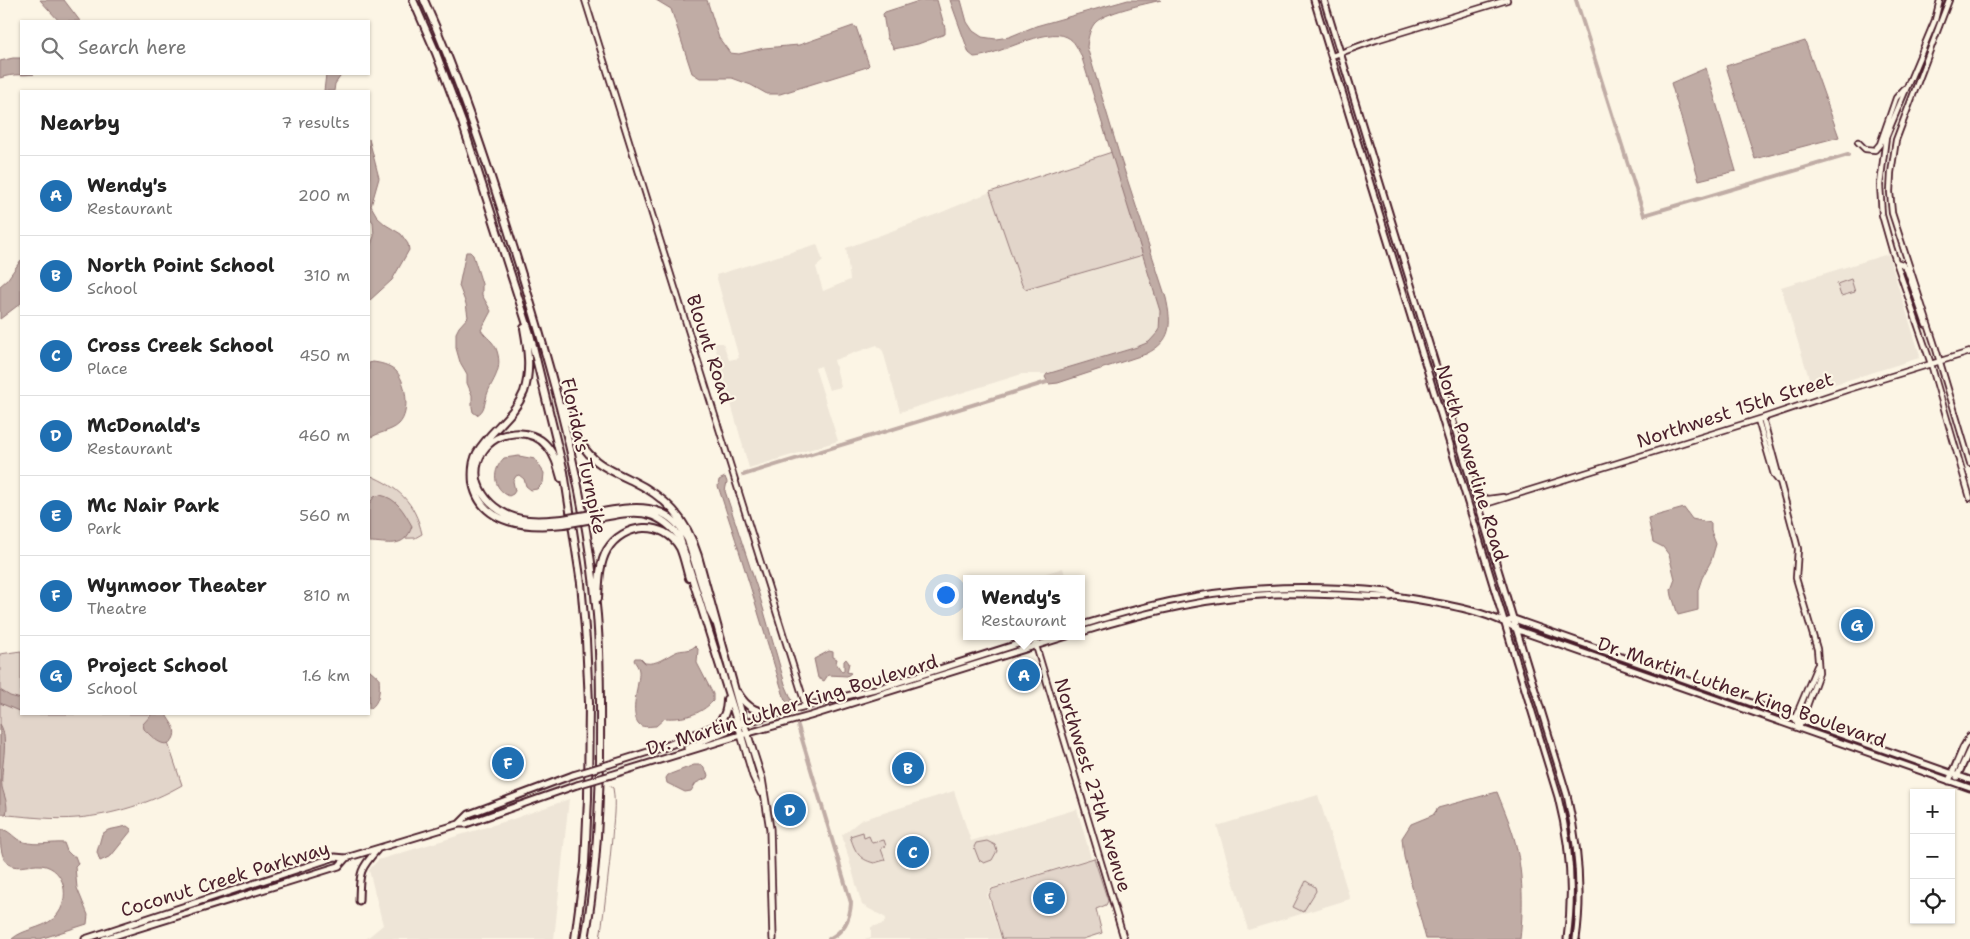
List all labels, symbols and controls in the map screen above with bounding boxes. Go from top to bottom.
search box [20,20,370,75]
icon: search [38,34,66,62]
text: Search here [78,35,187,60]
text: Nearby [40,109,120,137]
text: 7 results [281,112,350,133]
text: Wendy's [87,173,167,198]
text: A [50,185,62,206]
text: 200 m [298,185,350,206]
text: Restaurant [87,198,173,219]
text: North Point School [87,253,275,278]
text: B [51,265,61,286]
text: 310 m [303,265,350,286]
text: School [87,278,137,299]
street label: Blount Road [681,291,739,407]
text: Cross Creek School [87,333,274,358]
text: C [51,345,61,366]
text: 450 m [299,345,350,366]
text: Place [87,358,128,379]
street label: North Powerline Road [1430,362,1514,564]
street label: Northwest 15th Street [1633,366,1837,454]
street label: Florida's Turnpike [555,376,613,536]
text: McDonald's [87,413,200,438]
text: D [50,425,62,446]
text: 460 m [298,425,350,446]
text: Restaurant [87,438,173,459]
text: Mc Nair Park [87,493,220,518]
text: E [51,505,61,526]
text: 560 m [299,505,350,526]
text: Park [87,518,121,539]
text: Wynmoor Theater [87,573,267,598]
popup [963,575,1085,640]
your location [933,582,959,608]
text: F [51,585,61,606]
text: 810 m [303,585,350,606]
text: Wendy's [981,585,1061,610]
text: Theatre [87,598,147,619]
pin: G [1841,606,1873,644]
text: Restaurant [981,610,1067,631]
street label: Dr. Martin Luther King Boulevard [1594,631,1890,753]
street label: Dr. Martin Luther King Boulevard [643,649,941,761]
text: Project School [87,653,228,678]
pin: A [1008,656,1040,694]
text: G [50,665,62,686]
text: 1.6 km [302,665,350,686]
street label: Northwest 27th Avenue [1049,675,1137,895]
text: School [87,678,137,699]
pin: F [492,744,524,782]
pin: B [892,749,924,787]
map controls [1910,789,1955,924]
button: + [1910,789,1955,834]
pin: D [774,791,806,829]
pin: C [897,833,929,871]
button: − [1910,834,1955,879]
street label: Coconut Creek Parkway [118,835,332,923]
pin: E [1033,879,1065,917]
button: locate [1910,879,1955,924]

